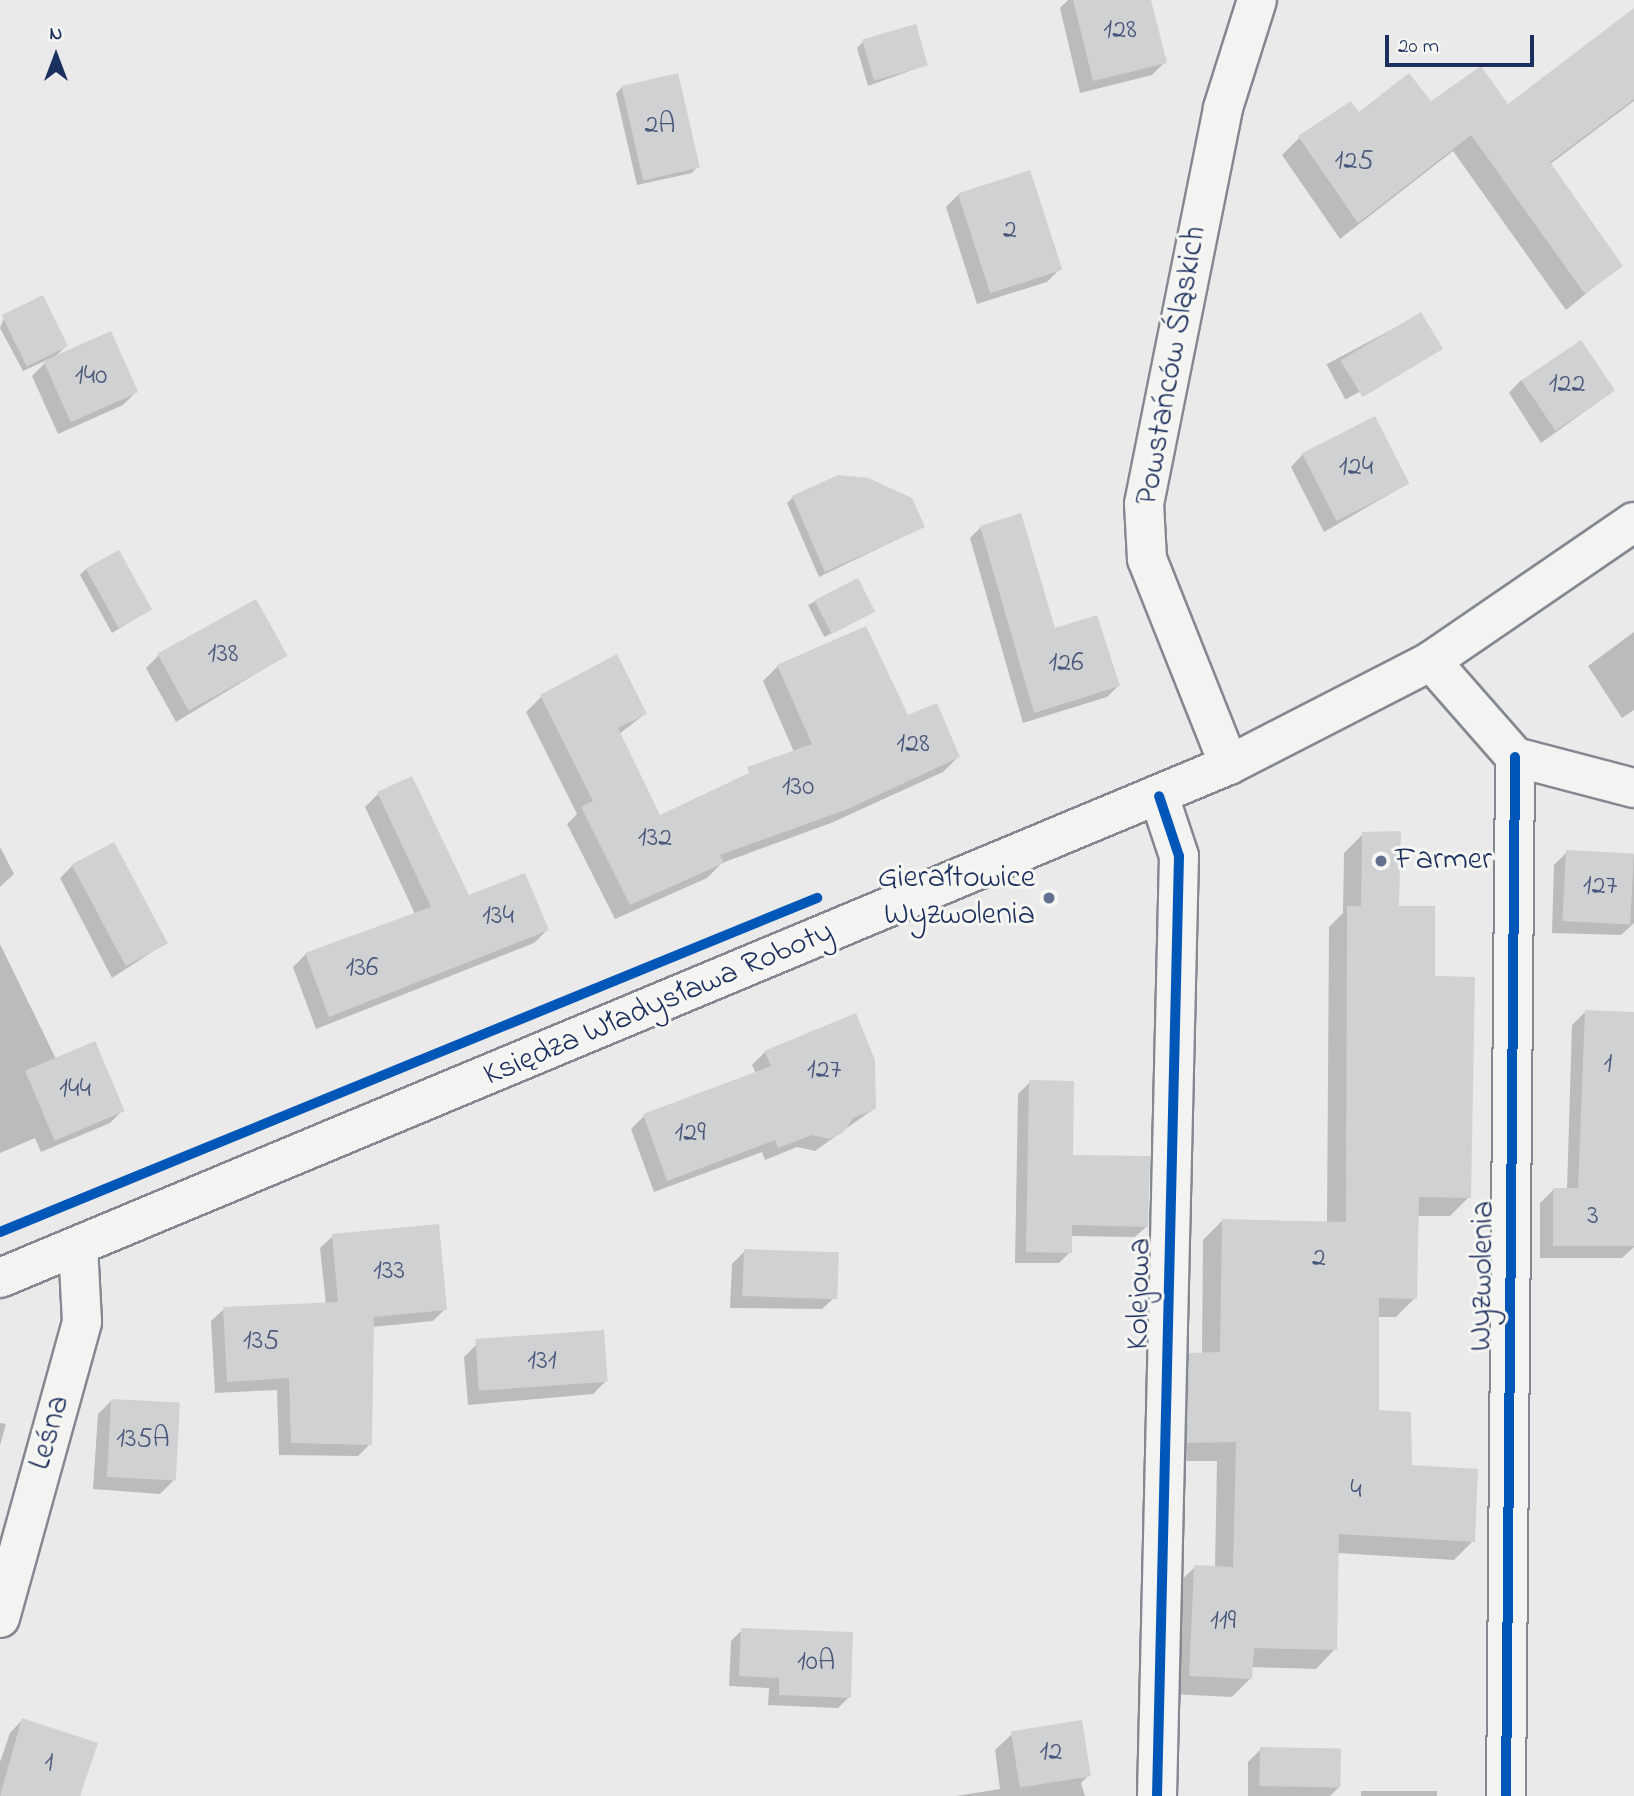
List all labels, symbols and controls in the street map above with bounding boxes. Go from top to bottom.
house number: 128 [1103,14,1137,48]
north arrow [21,21,91,91]
text: N [50,21,62,48]
scale bar [1389,21,1538,65]
text: 20 m [1398,32,1439,62]
house number: 2A [644,109,676,143]
house number: 125 [1335,145,1373,179]
house number: 2 [1003,214,1017,248]
street label: Powstańców Śląskich [1130,223,1216,509]
house number: 140 [75,360,107,394]
house number: 122 [1549,368,1585,402]
house number: 124 [1339,451,1373,485]
house number: 138 [208,638,238,672]
house number: 126 [1048,647,1084,681]
house number: 128 [896,728,930,762]
house number: 130 [782,771,814,805]
house number: 132 [638,822,672,856]
place label: Farmer [1395,842,1492,880]
marker: Farmer [1373,853,1389,869]
place label: Gierałtowice Wyzwolenia [878,861,1035,936]
house number: 127 [1583,870,1617,904]
marker: Gierałtowice Wyzwolenia [1041,890,1057,906]
house number: 134 [482,900,514,934]
street label: Księdza Władysława Roboty [478,914,840,1096]
house number: 136 [346,952,378,986]
house number: 1 [1604,1048,1612,1082]
house number: 127 [807,1054,841,1088]
house number: 144 [59,1073,91,1107]
house number: 129 [674,1117,706,1151]
street label: Wyzwolenia [1463,1200,1505,1352]
house number: 3 [1587,1200,1599,1234]
street label: Kolejowa [1121,1238,1161,1350]
house number: 2 [1312,1242,1326,1276]
house number: 133 [373,1255,405,1289]
house number: 135 [243,1325,279,1359]
house number: 131 [527,1345,557,1379]
street label: Leśna [22,1391,80,1475]
house number: 135A [116,1423,170,1457]
house number: 4 [1350,1474,1362,1508]
house number: 119 [1210,1605,1236,1639]
house number: 10A [797,1646,835,1680]
house number: 12 [1040,1736,1062,1770]
house number: 1 [45,1747,53,1781]

